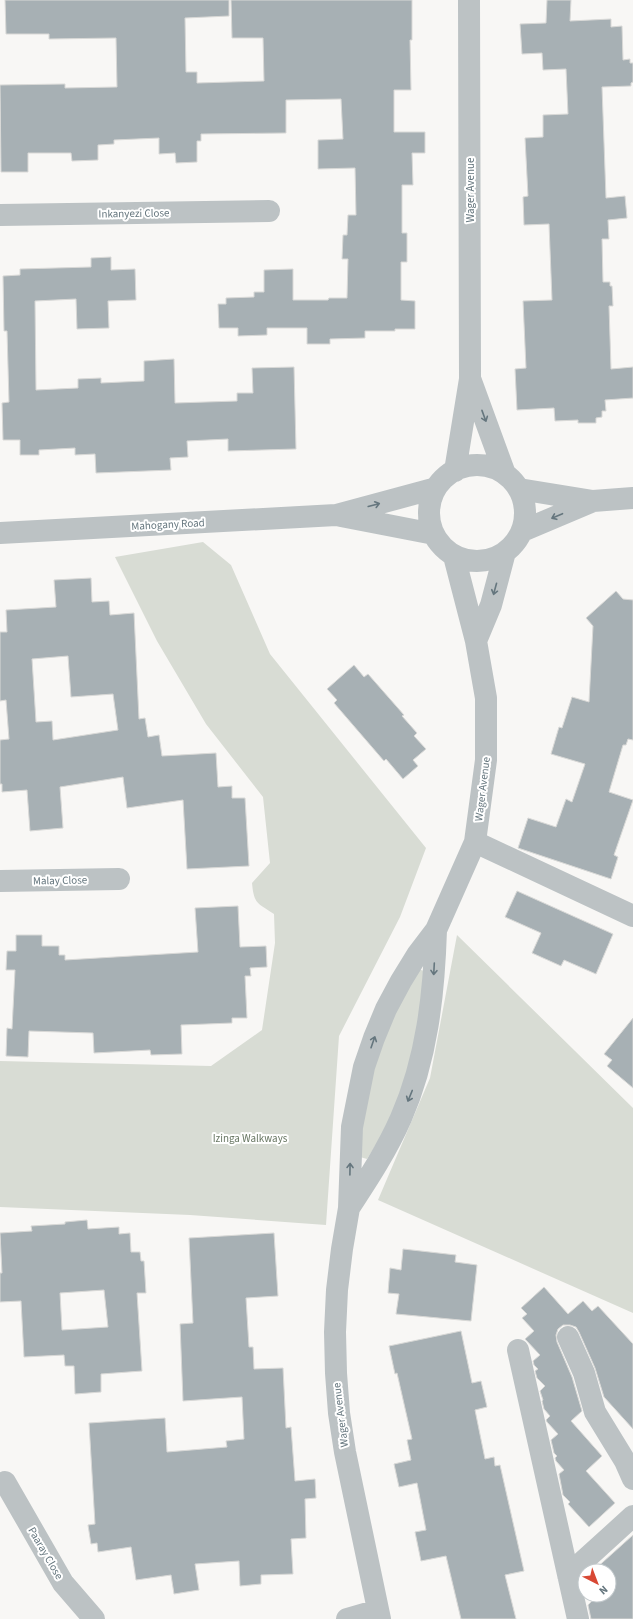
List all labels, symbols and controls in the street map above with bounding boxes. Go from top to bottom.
street label: Wager Avenue [463,157,478,222]
street label: Inkanyezi Close [98,205,170,222]
one-way arrow [480,410,488,422]
one-way arrow [367,501,380,508]
one-way arrow [552,513,564,520]
street label: Mahogany Road [131,515,205,534]
one-way arrow [491,583,498,596]
street label: Wager Avenue [471,755,494,822]
street label: Malay Close [33,873,88,888]
one-way arrow [431,962,438,975]
one-way arrow [370,1036,377,1049]
one-way arrow [405,1090,413,1102]
park label: Izinga Walkways [213,1131,288,1146]
one-way arrow [346,1163,354,1176]
street label: Wager Avenue [329,1381,352,1448]
street label: Paaray Close [24,1524,67,1583]
north arrow [577,1563,617,1603]
text: N [596,1582,611,1598]

